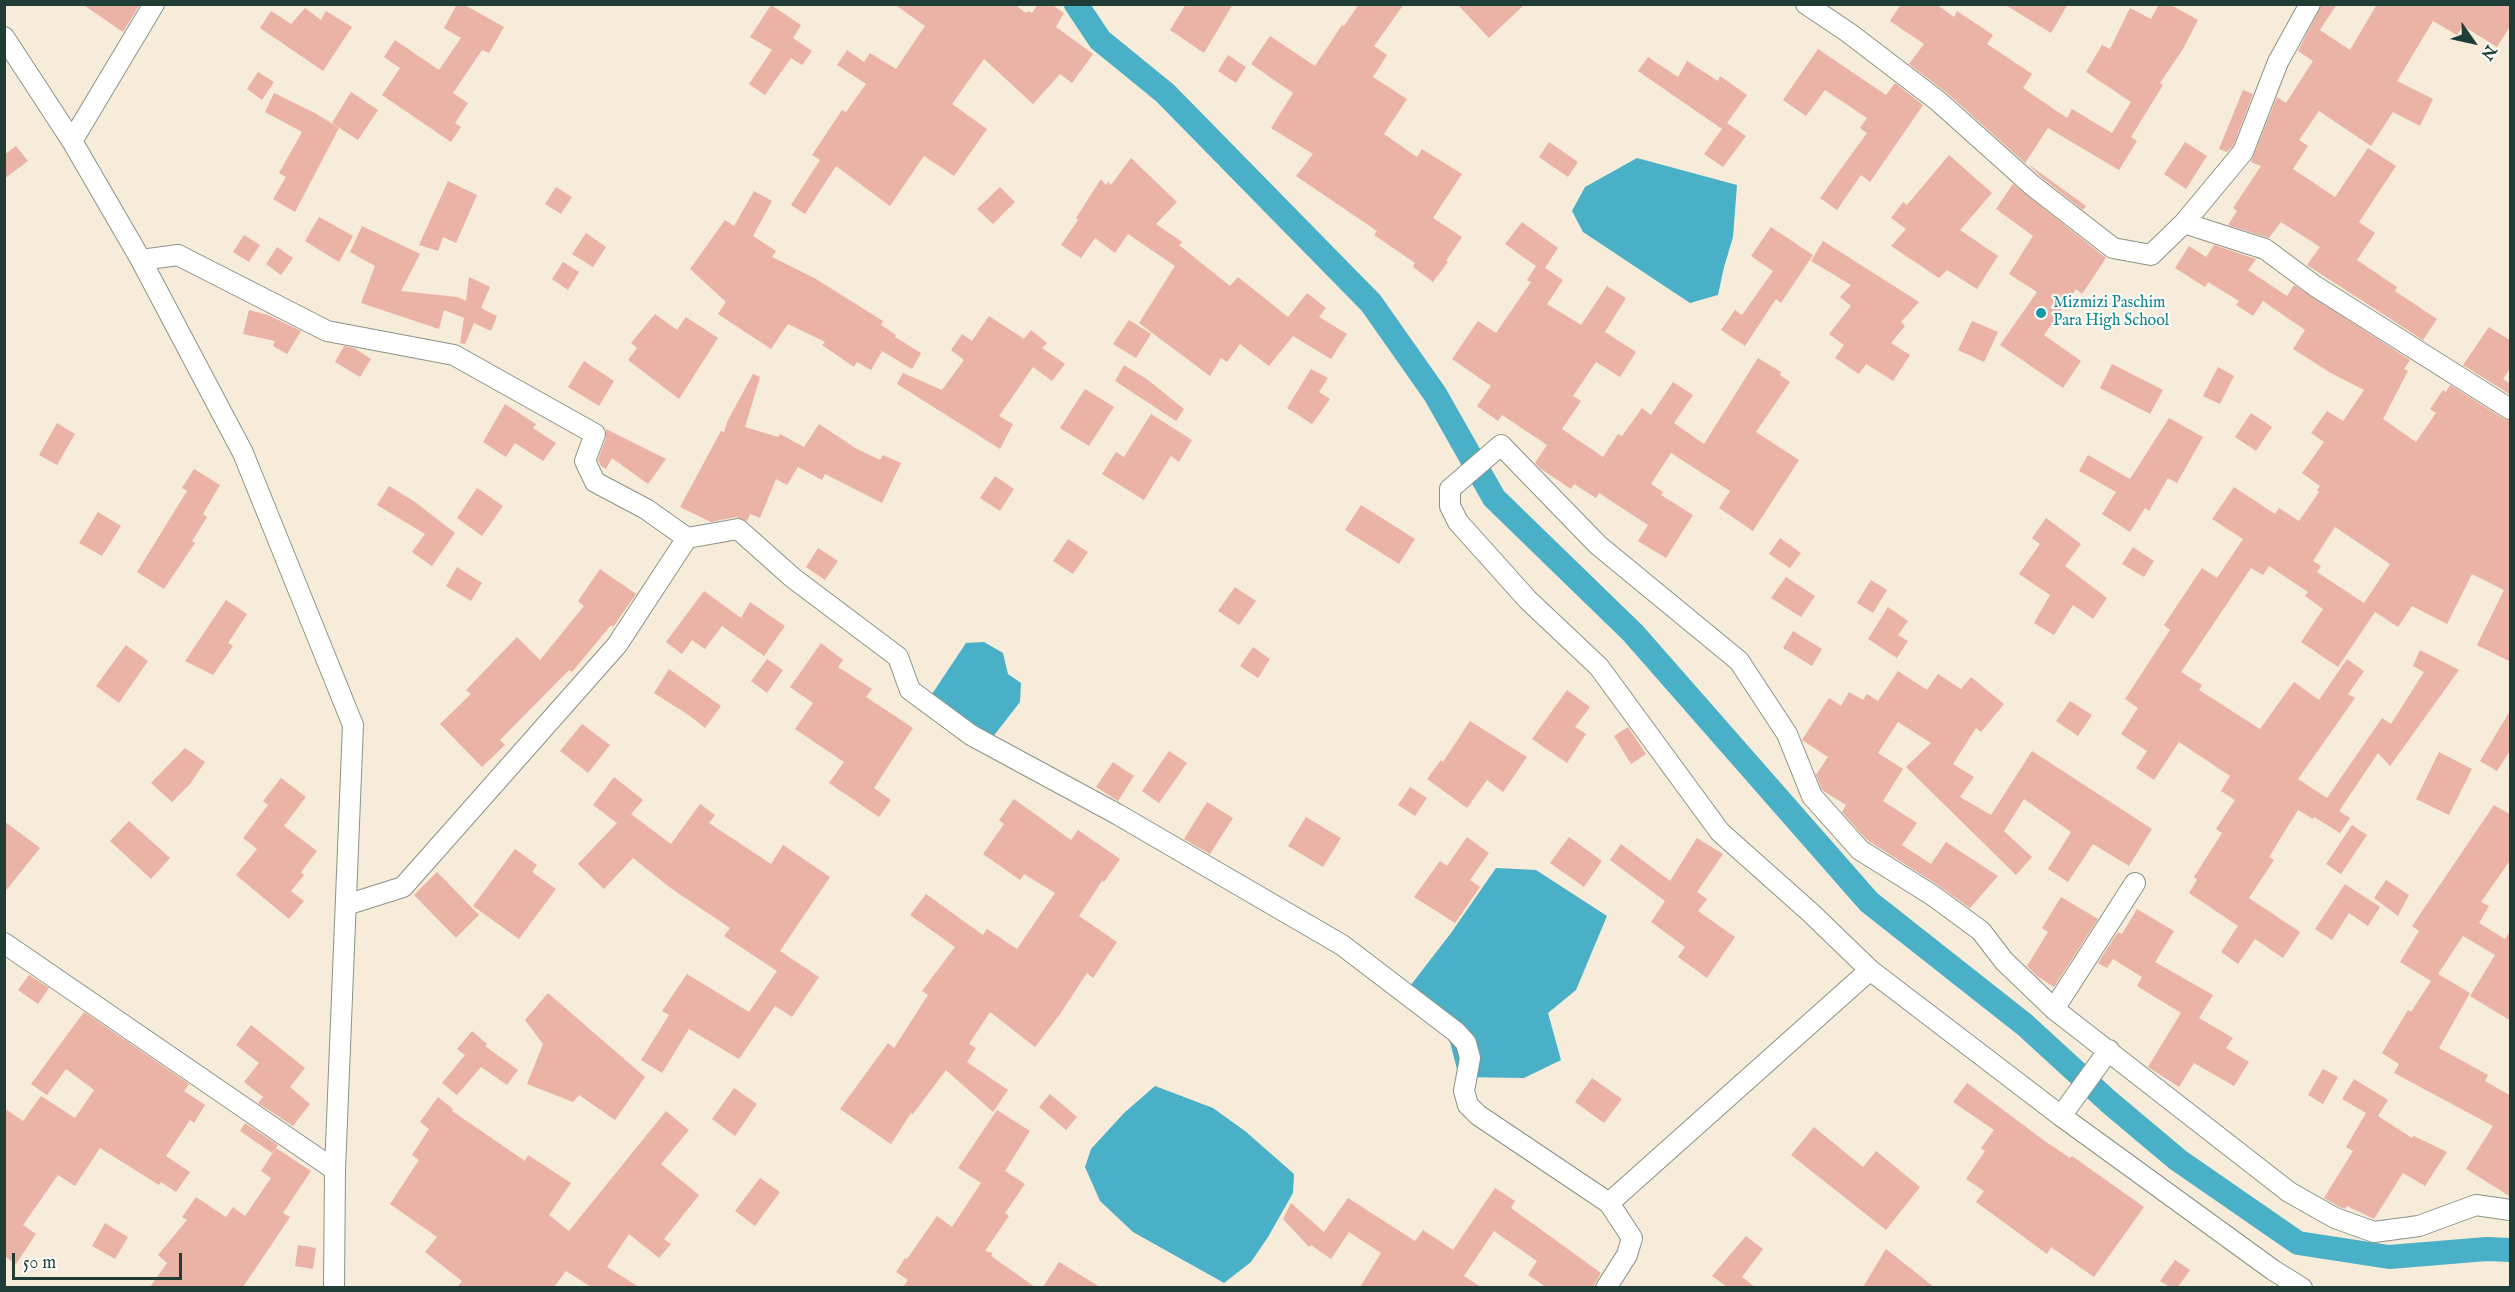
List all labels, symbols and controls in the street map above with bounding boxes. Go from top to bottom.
north arrow [2443,12,2503,72]
text: N [2476,41,2500,63]
place label: Mizmizi Paschim Para High School [2053,294,2169,332]
marker: Mizmizi Paschim Para High School [2034,306,2048,320]
scale bar [15,1241,184,1279]
text: 50 m [23,1252,56,1275]

